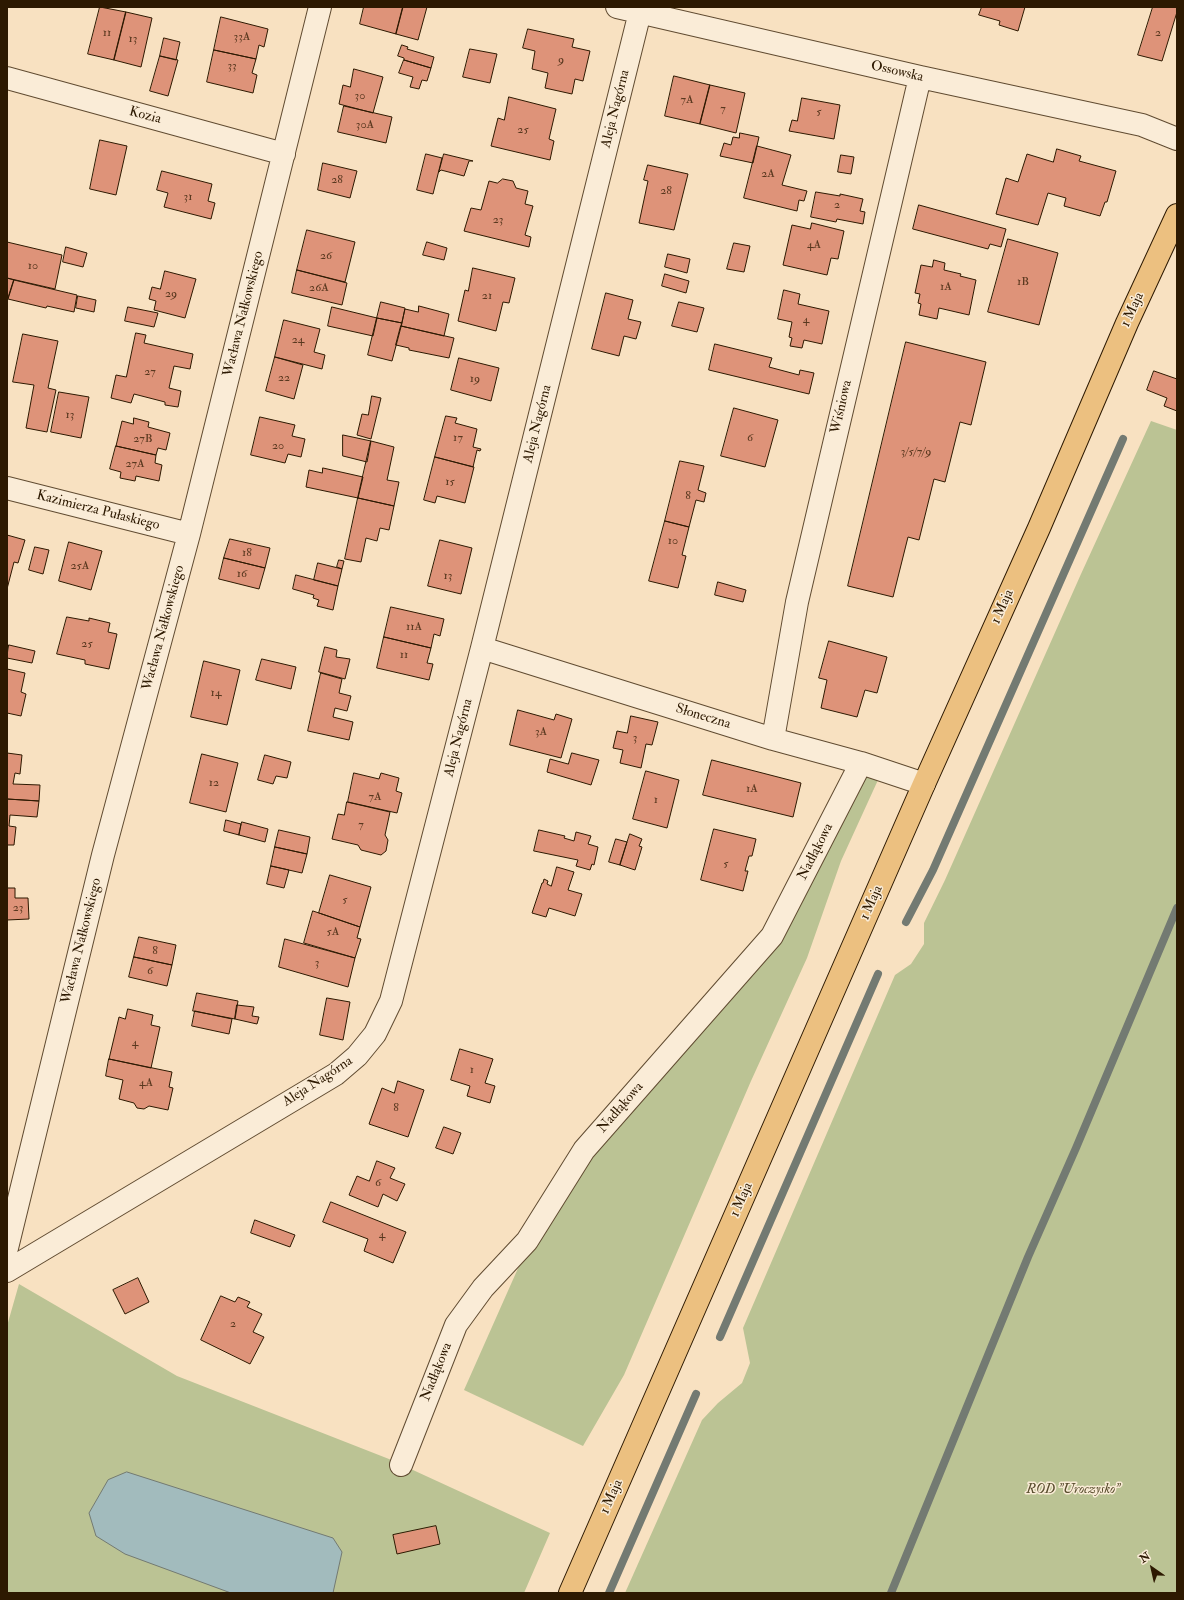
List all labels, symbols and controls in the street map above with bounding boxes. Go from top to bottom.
house number: 11 [103,26,111,40]
house number: 2 [1155,26,1161,40]
house number: 33A [234,30,250,44]
house number: 13 [129,32,137,46]
house number: 9 [558,53,564,67]
street label: Ossowska [869,58,925,86]
house number: 33 [227,59,237,73]
street label: Aleja Nagórna [598,68,634,150]
house number: 30 [355,89,365,103]
house number: 7A [680,93,694,107]
house number: 7 [720,102,726,116]
street label: Kozia [127,104,163,128]
house number: 5 [816,105,822,119]
house number: 30A [356,118,374,132]
house number: 25 [517,123,529,137]
house number: 2A [761,167,775,181]
house number: 28 [331,173,343,187]
house number: 28 [660,184,672,198]
house number: 31 [184,190,192,204]
house number: 2 [834,198,840,212]
house number: 23 [493,213,503,227]
house number: 4A [807,238,821,252]
street label: Wacława Nałkowskiego [220,249,268,379]
house number: 26 [320,249,332,263]
house number: 10 [28,259,38,273]
house number: 1B [1017,275,1029,289]
house number: 1A [940,280,952,294]
house number: 26A [309,281,329,295]
house number: 29 [165,287,177,301]
house number: 21 [482,289,492,303]
street label: 1 Maja [1118,290,1148,330]
house number: 4 [803,313,809,327]
house number: 24 [292,333,304,347]
house number: 27 [144,365,156,379]
house number: 22 [278,371,290,385]
house number: 19 [470,372,480,386]
street label: Wiśniowa [828,378,856,436]
street label: Aleja Nagórna [520,383,556,465]
house number: 13 [66,408,74,422]
house number: 17 [453,431,463,445]
house number: 6 [747,431,753,445]
house number: 27B [133,432,153,446]
house number: 20 [272,439,284,453]
house number: 3/5/7/9 [901,445,931,459]
house number: 27A [125,457,145,471]
house number: 15 [445,475,455,489]
street label: Kazimierza Pułaskiego [35,488,161,534]
house number: 8 [685,489,691,503]
house number: 10 [668,534,678,548]
house number: 18 [242,546,252,560]
house number: 25A [71,559,89,573]
street label: Wacława Nałkowskiego [139,564,189,692]
house number: 16 [237,567,247,581]
house number: 13 [444,569,452,583]
street label: 1 Maja [988,587,1018,627]
house number: 11A [406,620,422,634]
house number: 25 [81,637,93,651]
house number: 11 [400,648,408,662]
house number: 14 [211,686,221,700]
street label: Aleja Nagórna [441,697,477,779]
street label: Słoneczna [674,701,732,733]
house number: 3A [535,725,547,739]
house number: 3 [633,731,637,745]
house number: 12 [209,776,219,790]
house number: 1A [746,782,758,796]
house number: 7A [368,790,382,804]
house number: 1 [654,793,658,807]
house number: 7 [358,818,364,832]
street label: Nadłąkowa [795,821,837,883]
house number: 5 [723,857,729,871]
street label: Wacława Nałkowskiego [58,876,106,1006]
street label: 1 Maja [857,883,887,923]
house number: 5 [342,893,348,907]
house number: 23 [13,901,23,915]
house number: 5A [327,925,339,939]
house number: 8 [152,944,158,958]
house number: 3 [315,956,319,970]
house number: 6 [147,964,153,978]
house number: 4 [132,1036,138,1050]
street label: Aleja Nagórna [280,1053,356,1111]
house number: 1 [470,1063,474,1077]
house number: 4A [139,1076,153,1090]
street label: Nadłąkowa [594,1079,648,1137]
house number: 8 [393,1101,399,1115]
house number: 6 [375,1176,381,1190]
street label: 1 Maja [727,1180,757,1220]
house number: 4 [379,1228,385,1242]
house number: 2 [230,1317,236,1331]
street label: Nadłąkowa [418,1340,456,1404]
street label: 1 Maja [597,1477,627,1517]
park label: ROD "Uroczysko" [1026,1482,1120,1498]
north arrow [1132,1548,1172,1588]
text: N [1137,1549,1153,1566]

